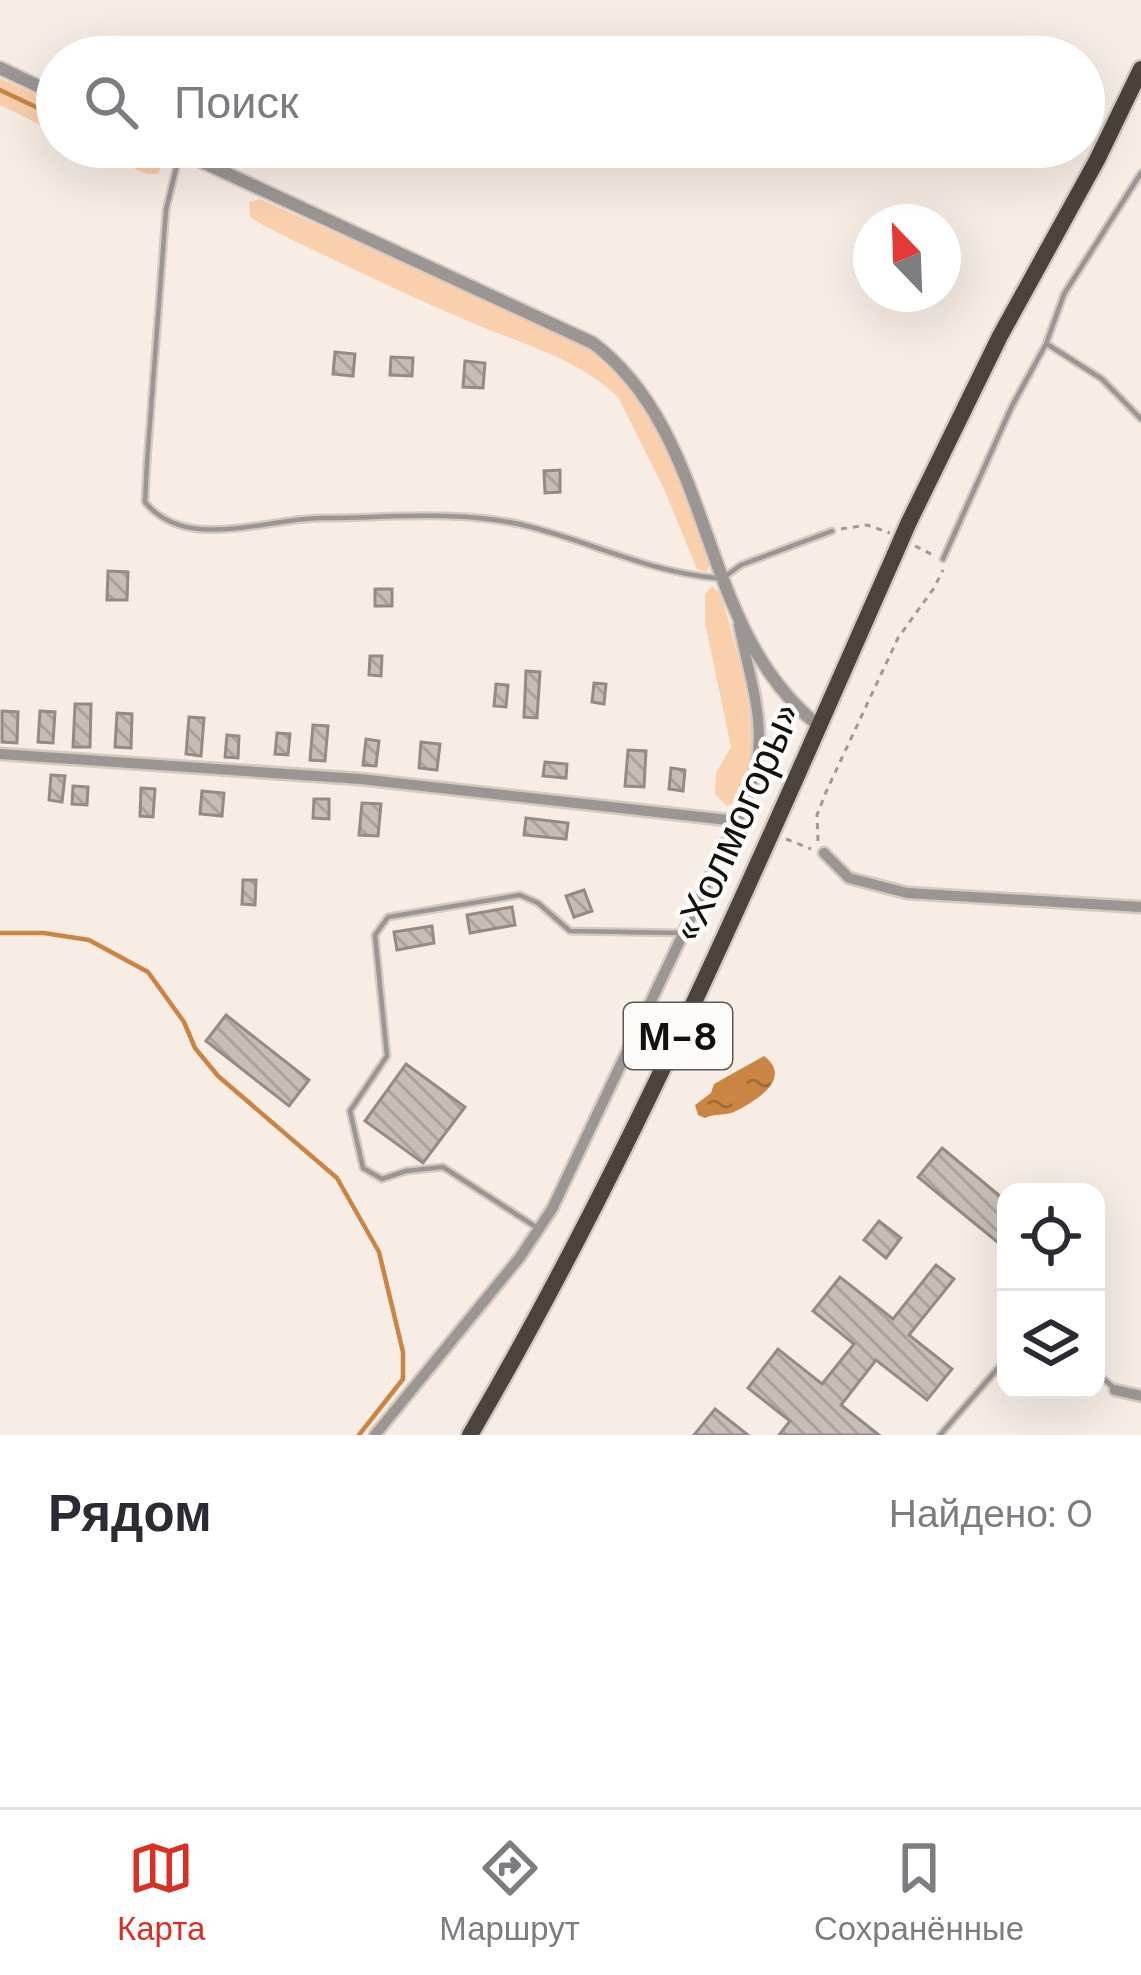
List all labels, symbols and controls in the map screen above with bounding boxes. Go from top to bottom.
search box [36,36,1105,168]
icon: search [78,69,144,135]
text: Поиск [174,73,299,132]
north arrow [853,204,961,312]
street label: «Холмогоры» [659,694,814,950]
road number: М-8 [624,1003,732,1069]
map controls [997,1183,1105,1399]
button: locate [997,1183,1105,1291]
button: layers [997,1291,1105,1399]
text: Рядом [48,1480,212,1547]
text: Найдено: 0 [889,1488,1093,1539]
tab: Карта [117,1835,205,1950]
tab: Маршрут [439,1835,580,1950]
tab: Сохранённые [814,1835,1024,1950]

